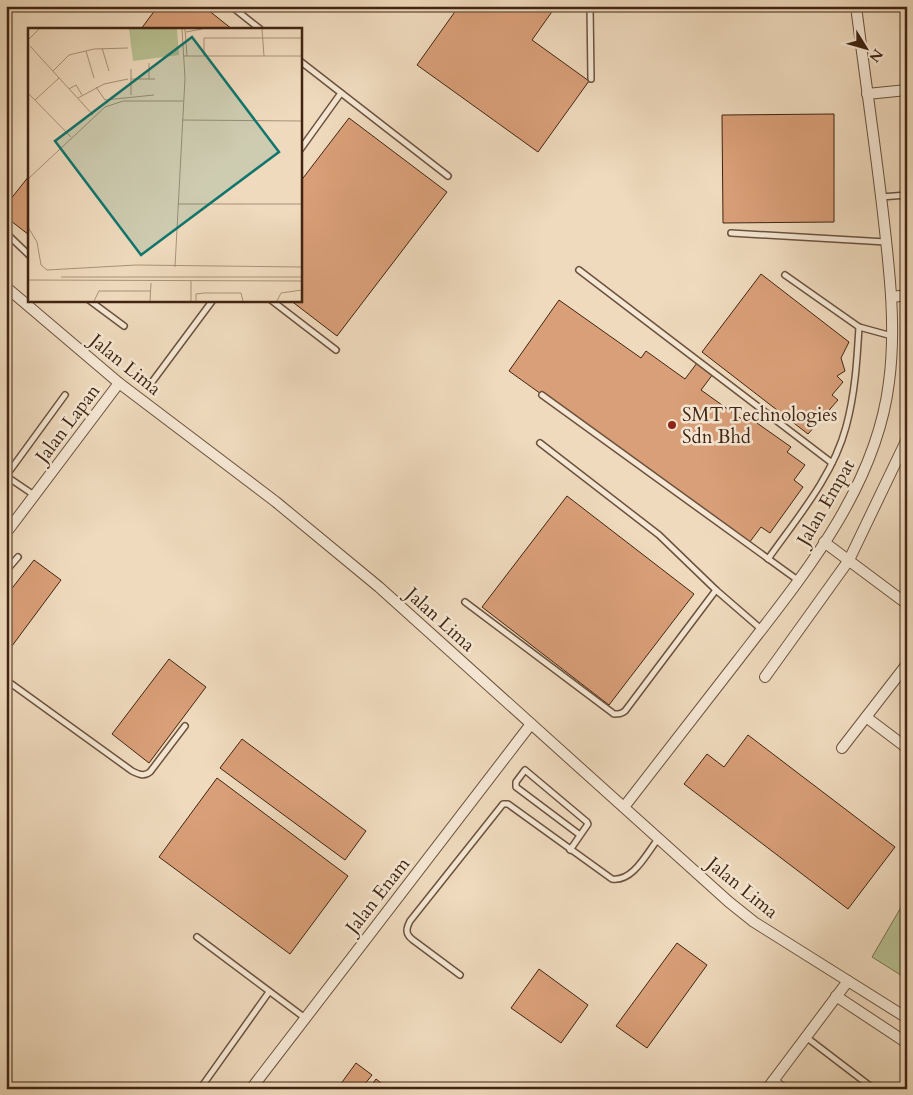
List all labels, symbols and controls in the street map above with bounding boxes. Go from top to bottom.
north arrow [840,22,890,72]
inset map [28,28,301,301]
text: N [865,45,887,66]
street label: Jalan Lima [82,326,166,402]
street label: Jalan Lapan [28,379,106,471]
place label: SMT Technologies Sdn Bhd [682,402,837,450]
marker: SMT Technologies Sdn Bhd [666,419,678,431]
street label: Jalan Empat [789,455,861,553]
street label: Jalan Lima [398,580,481,658]
street label: Jalan Lima [699,849,783,925]
street label: Jalan Enam [338,851,416,942]

